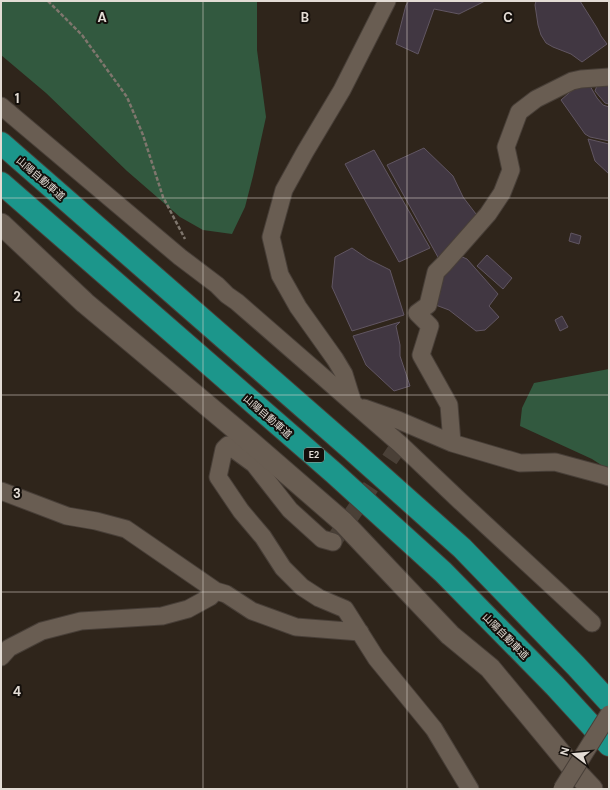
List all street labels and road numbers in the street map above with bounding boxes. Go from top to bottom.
street label: 山陽自動車道 [14,154,68,203]
street label: 山陽自動車道 [241,392,295,441]
road number: E2 [304,448,324,462]
street label: 山陽自動車道 [480,611,531,662]

